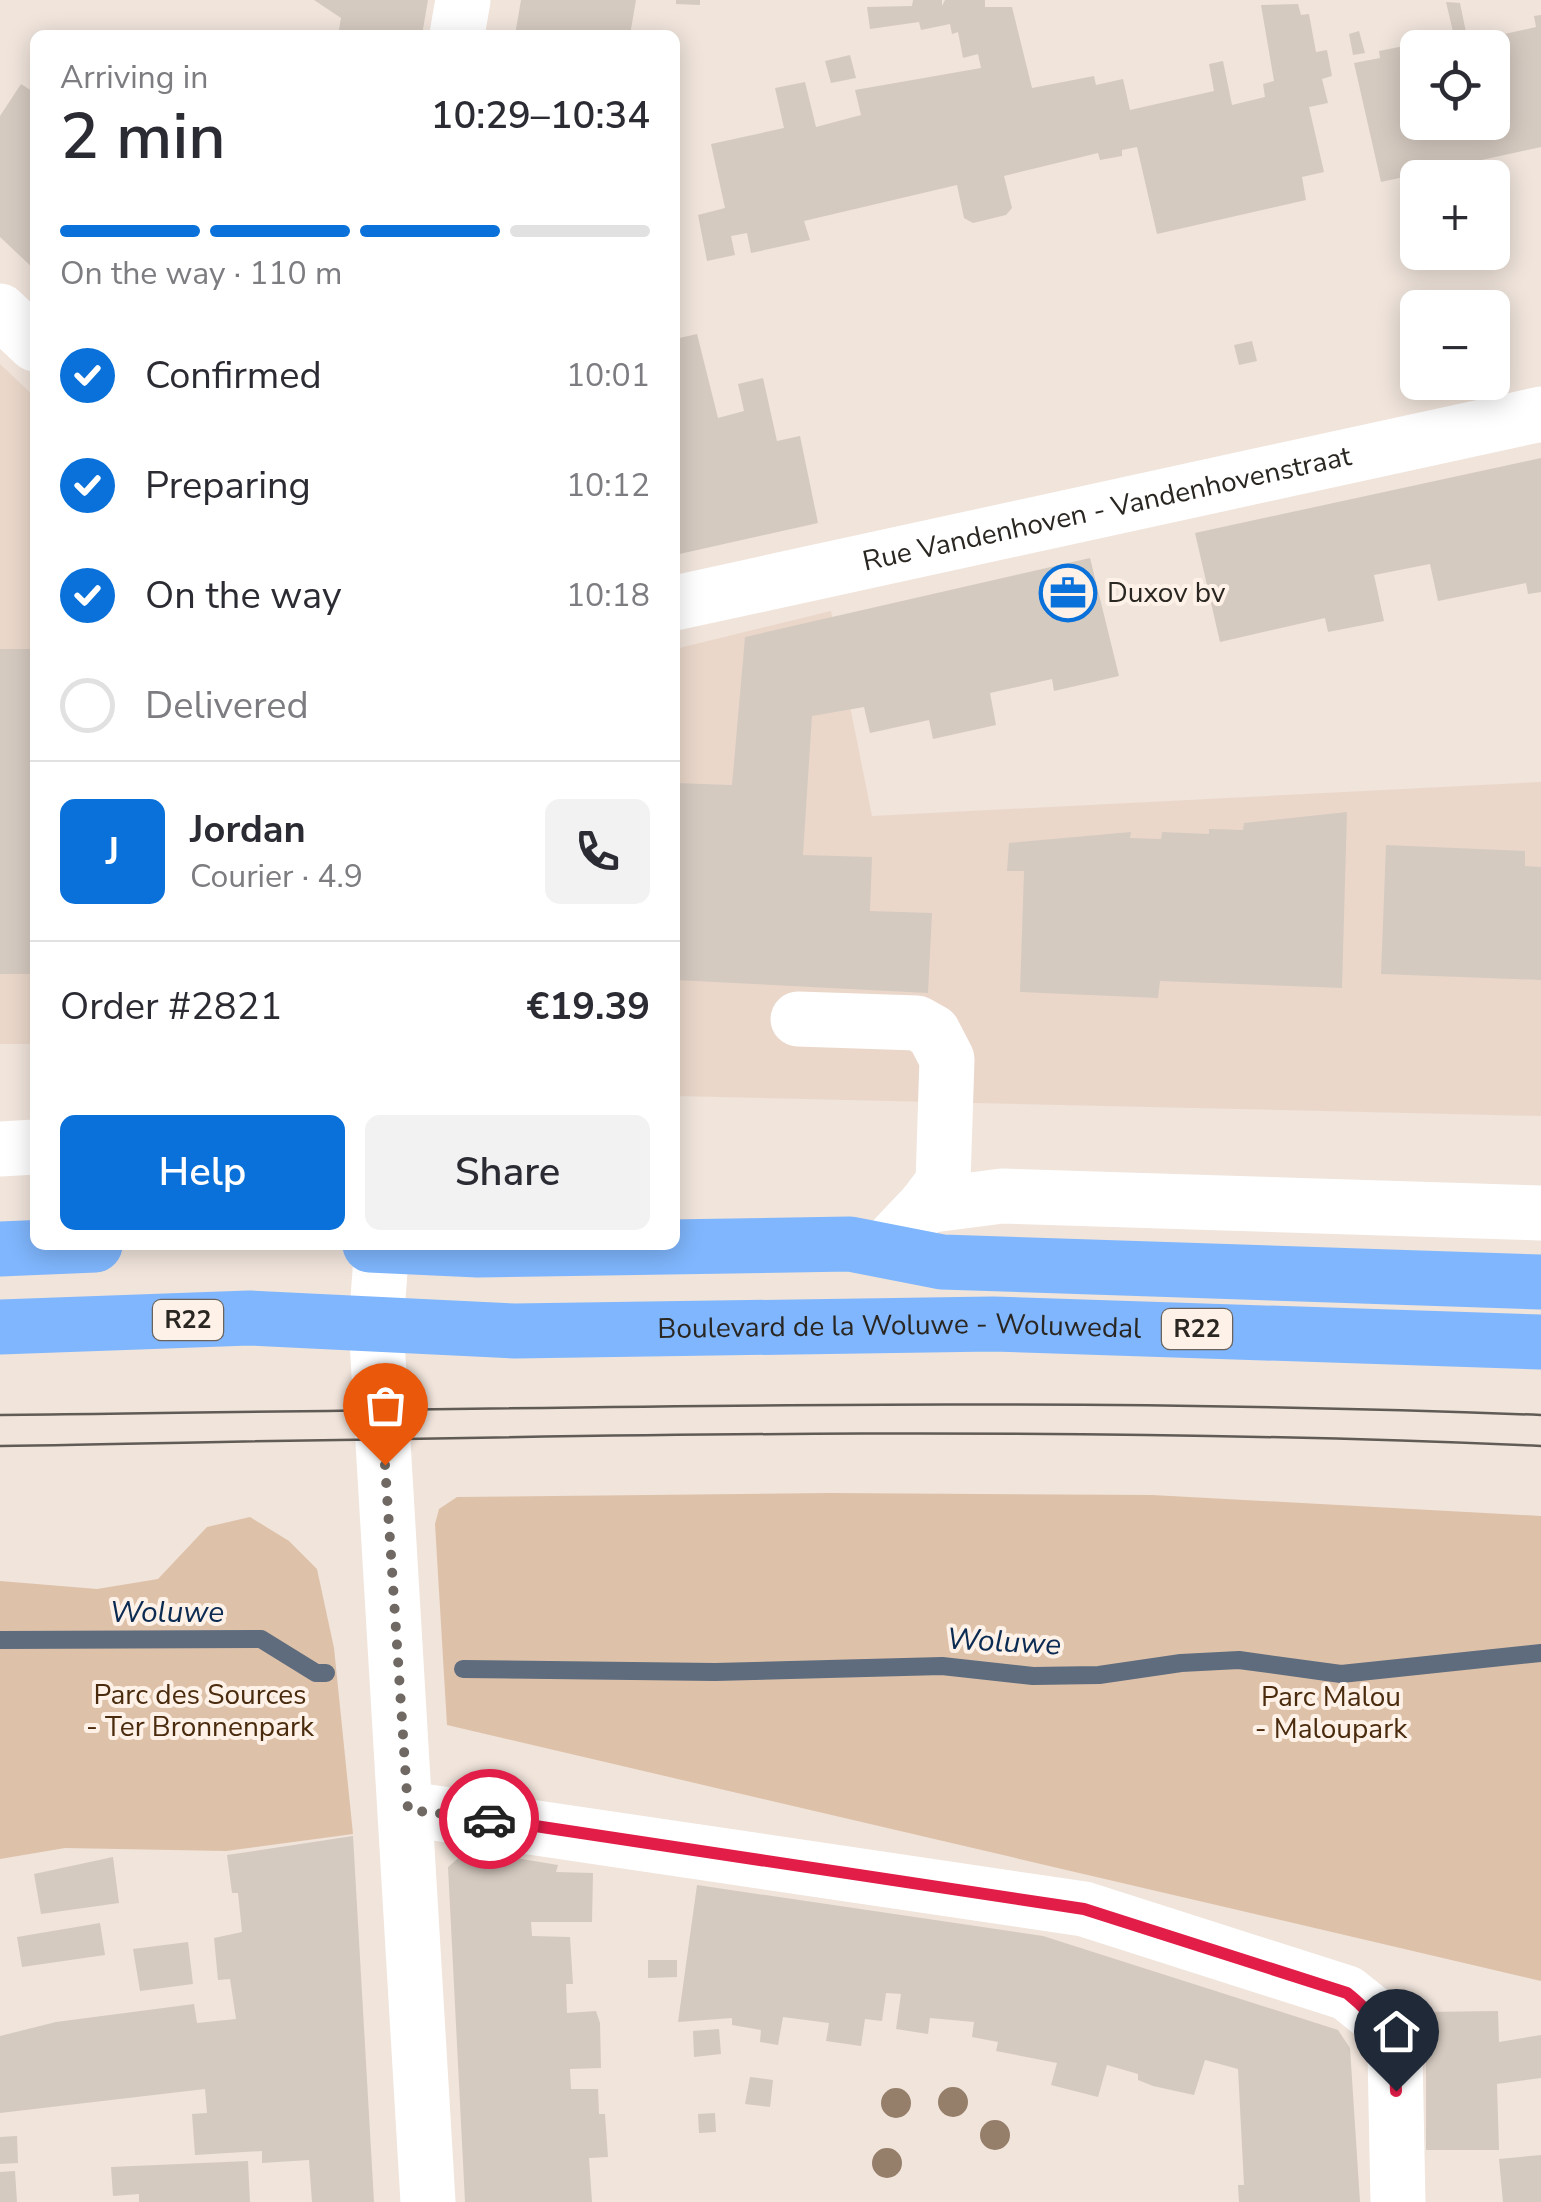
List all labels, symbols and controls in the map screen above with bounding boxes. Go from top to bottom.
map controls [1400,30,1510,400]
button: locate [1400,30,1510,140]
text: Arriving in [60,56,208,99]
text: 10:29–10:34 [431,90,650,141]
text: 2 min [60,92,226,181]
button: + [1400,160,1510,270]
text: On the way · 110 m [60,252,342,295]
button: − [1400,290,1510,400]
icon: check [60,348,115,403]
text: Confirmed [145,350,322,401]
text: 10:01 [566,354,650,397]
street label: Rue Vandenhoven - Vandenhovenstraat [859,437,1355,581]
icon: check [60,458,115,513]
text: Preparing [145,460,311,511]
text: 10:12 [566,464,650,507]
office icon: Duxov bv [1038,563,1098,623]
icon: check [60,568,115,623]
text: On the way [145,570,341,621]
text: 10:18 [566,574,650,617]
place label: Duxov bv [1107,574,1226,612]
text: Delivered [145,680,309,731]
button: phone [545,799,650,904]
text: Jordan [190,804,306,855]
text: J [106,826,119,877]
text: Courier · 4.9 [190,855,363,898]
text: Order #2821 [60,981,282,1032]
text: €19.39 [527,981,650,1032]
button: Help [60,1115,345,1230]
button: Share [365,1115,650,1230]
road number: R22 [153,1300,223,1340]
street label: Boulevard de la Woluwe - Woluwedal [657,1305,1143,1348]
road number: R22 [1162,1309,1232,1349]
pin [343,1363,428,1466]
icon: bag [358,1378,413,1433]
water label: Woluwe [110,1592,224,1633]
water label: Woluwe [946,1619,1062,1665]
park label: Parc des Sources - Ter Bronnenpark [86,1676,315,1746]
park label: Parc Malou - Maloupark [1255,1678,1408,1748]
courier [439,1769,539,1869]
icon: car [462,1792,517,1847]
pin [1354,1989,1439,2092]
icon: home [1369,2004,1424,2059]

